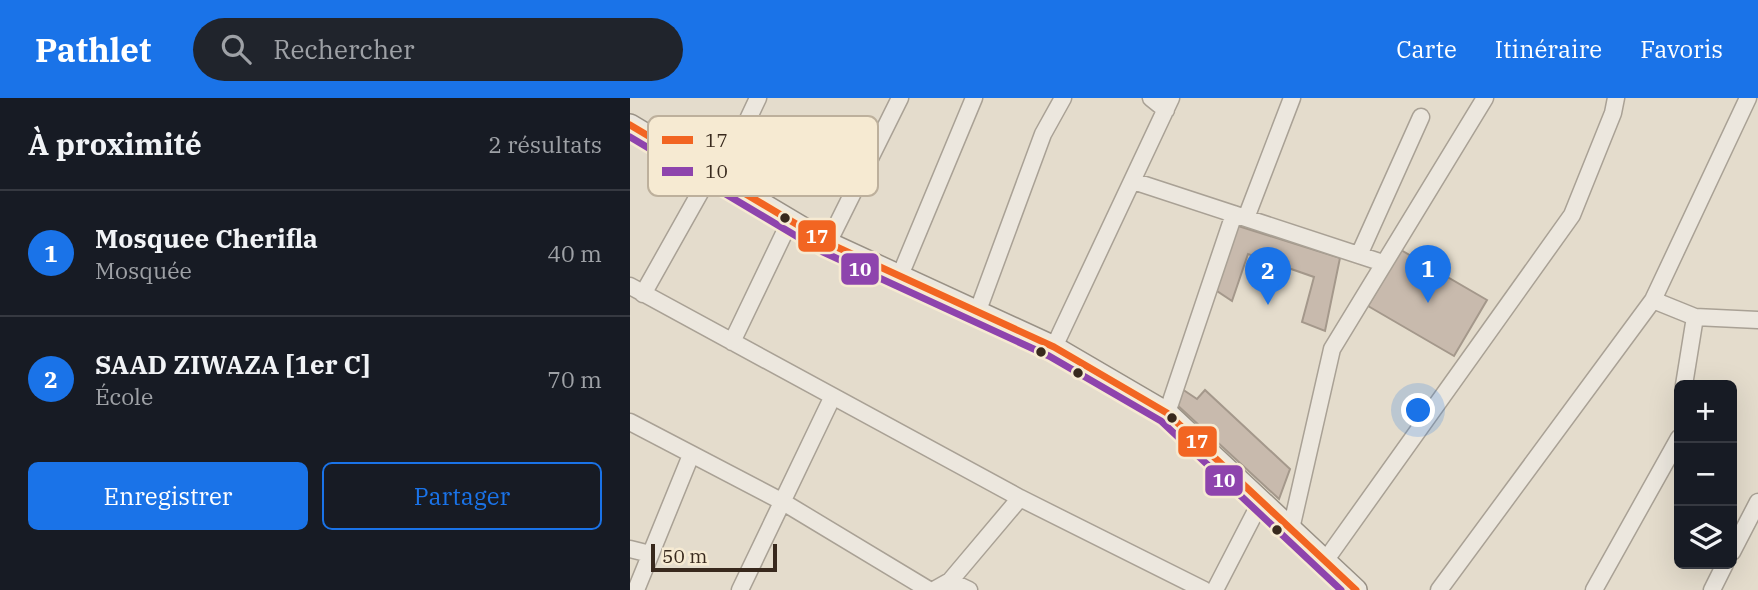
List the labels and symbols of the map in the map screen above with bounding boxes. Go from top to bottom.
legend [648,116,878,196]
text: 17 [705,128,728,152]
text: 10 [705,159,728,183]
unlabelled marker [778,211,792,225]
line badge: 17 [797,219,837,253]
text: 17 [806,224,828,248]
pin: 1 [1405,245,1451,303]
pin: 2 [1245,247,1291,305]
line badge: 10 [840,252,880,286]
text: 10 [849,257,871,281]
unlabelled marker [1034,345,1048,359]
unlabelled marker [1071,366,1085,380]
your location [1401,393,1435,427]
unlabelled marker [1165,411,1179,425]
line badge: 17 [1177,425,1218,458]
text: 17 [1186,429,1208,453]
line badge: 10 [1204,464,1244,497]
text: 10 [1213,468,1235,492]
unlabelled marker [1270,523,1284,537]
scale bar [651,541,777,573]

